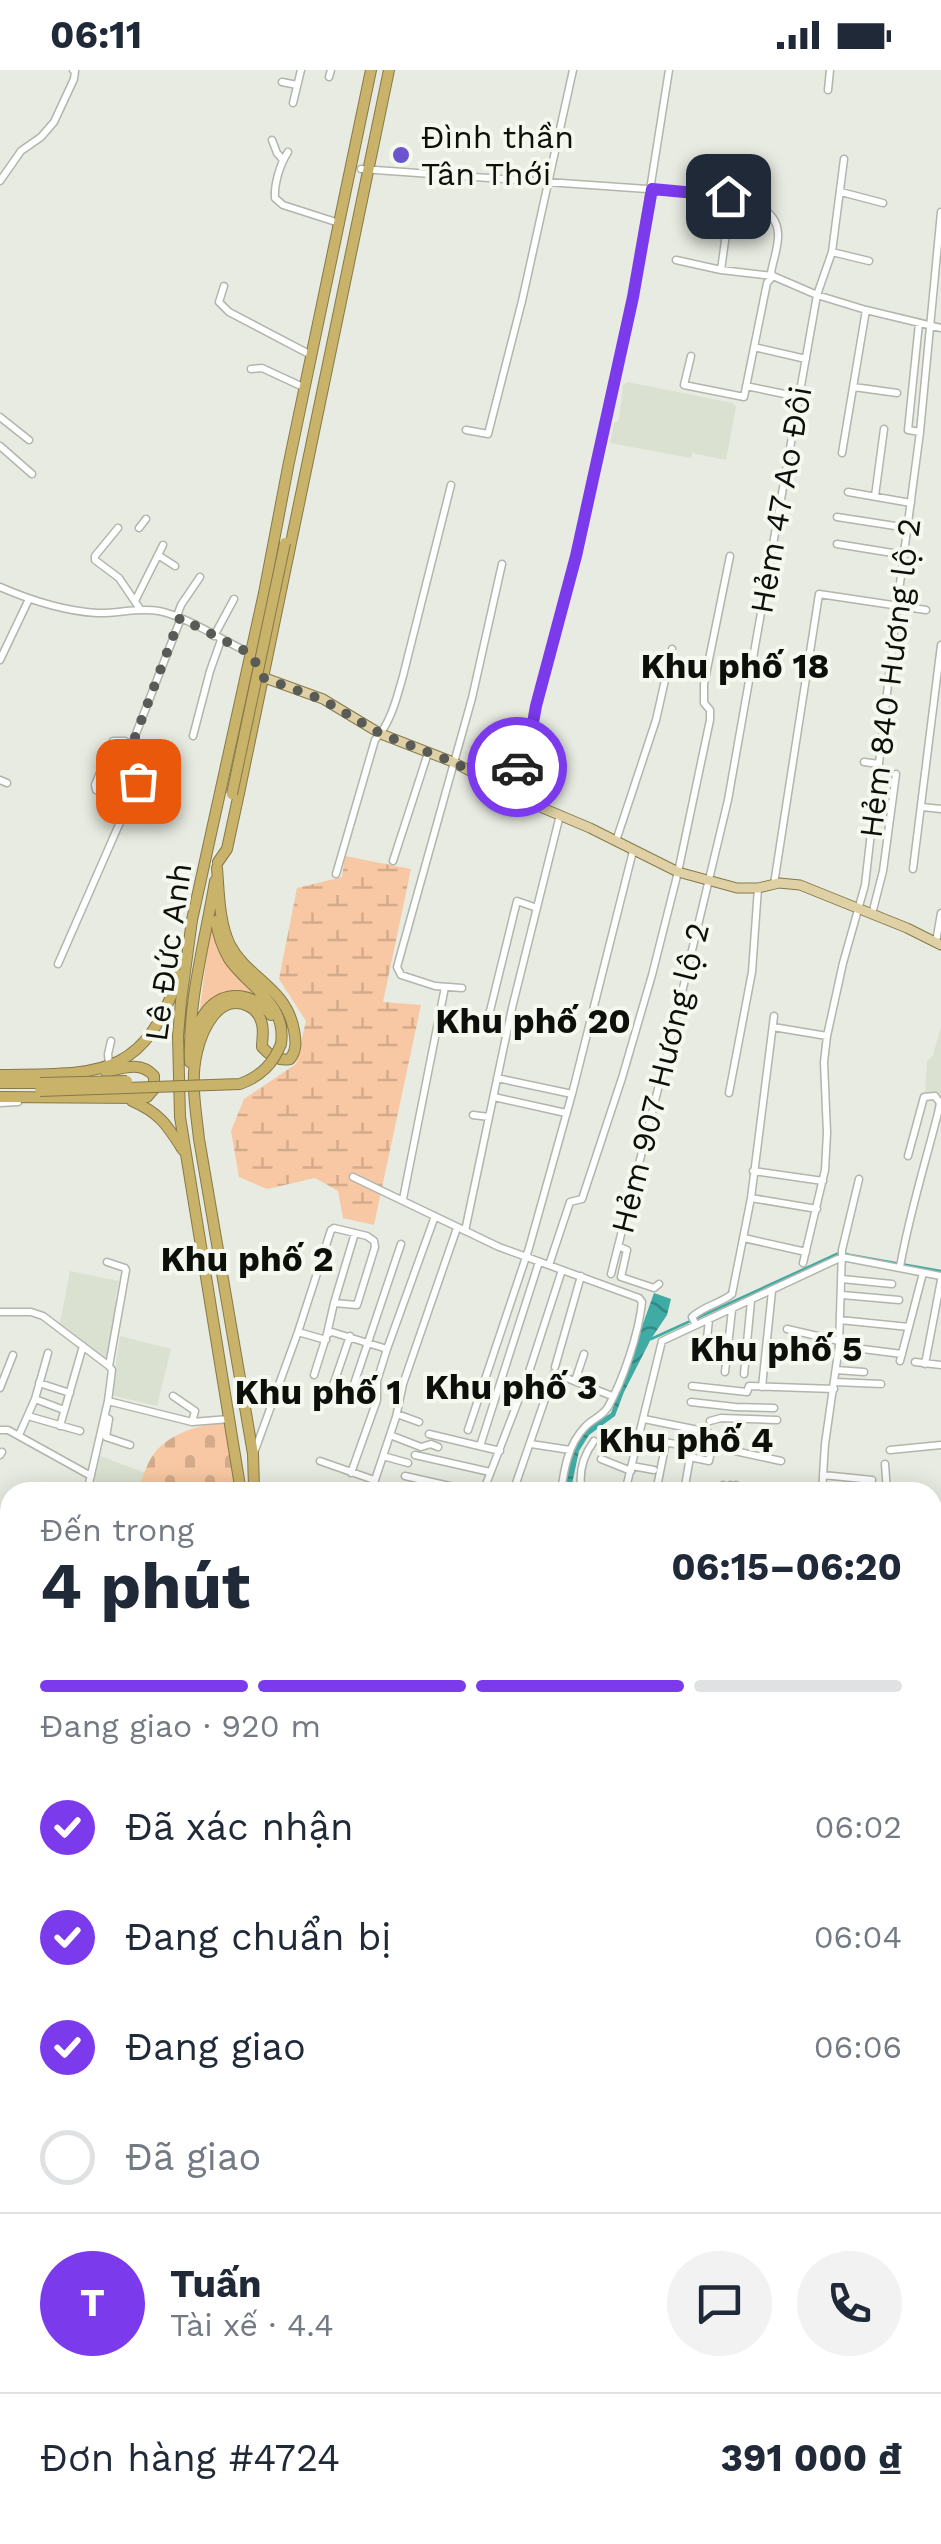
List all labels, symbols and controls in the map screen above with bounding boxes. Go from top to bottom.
text: 06:11 [50,13,142,57]
place label: Đình thần Tân Thới [421,118,574,193]
marker: Đình thần Tân Thới [390,144,412,166]
pin [686,154,771,239]
icon: home [701,169,756,224]
street label: Hẻm 47 Ao Đôi [742,383,820,617]
street label: Hẻm 840 Hương lộ 2 [852,516,928,840]
district label: Khu phố 18 [640,645,830,687]
courier [467,717,567,817]
pin [96,739,181,824]
icon: car [490,740,545,795]
icon: bag [111,754,166,809]
street label: Lê Đức Anh [137,860,199,1044]
street label: Hẻm 907 Hương lộ 2 [603,919,717,1237]
district label: Khu phố 20 [435,1000,631,1042]
district label: Khu phố 2 [160,1238,334,1280]
district label: Khu phố 5 [690,1328,862,1370]
district label: Khu phố 3 [424,1366,598,1408]
district label: Khu phố 1 [234,1371,402,1413]
district label: Khu phố 4 [599,1419,773,1461]
text: Đến trong [40,1511,194,1549]
text: 06:15–06:20 [671,1545,902,1589]
text: 4 phút [40,1548,250,1624]
text: Đang giao · 920 m [40,1707,321,1745]
icon: check [40,1800,95,1855]
text: Đã xác nhận [125,1805,354,1849]
text: 06:02 [815,1808,902,1846]
icon: check [40,1910,95,1965]
text: Đang chuẩn bị [125,1915,391,1959]
text: 06:04 [814,1918,902,1956]
icon: check [40,2020,95,2075]
text: Đang giao [125,2025,306,2069]
text: 06:06 [814,2028,902,2066]
text: Đã giao [125,2135,261,2179]
button: chat [667,2251,772,2356]
button: phone [797,2251,902,2356]
text: Tuấn [170,2262,262,2306]
text: T [80,2281,105,2325]
text: Tài xế · 4.4 [170,2306,334,2344]
text: Đơn hàng #4724 [40,2436,340,2480]
text: 391 000 ₫ [721,2436,902,2480]

